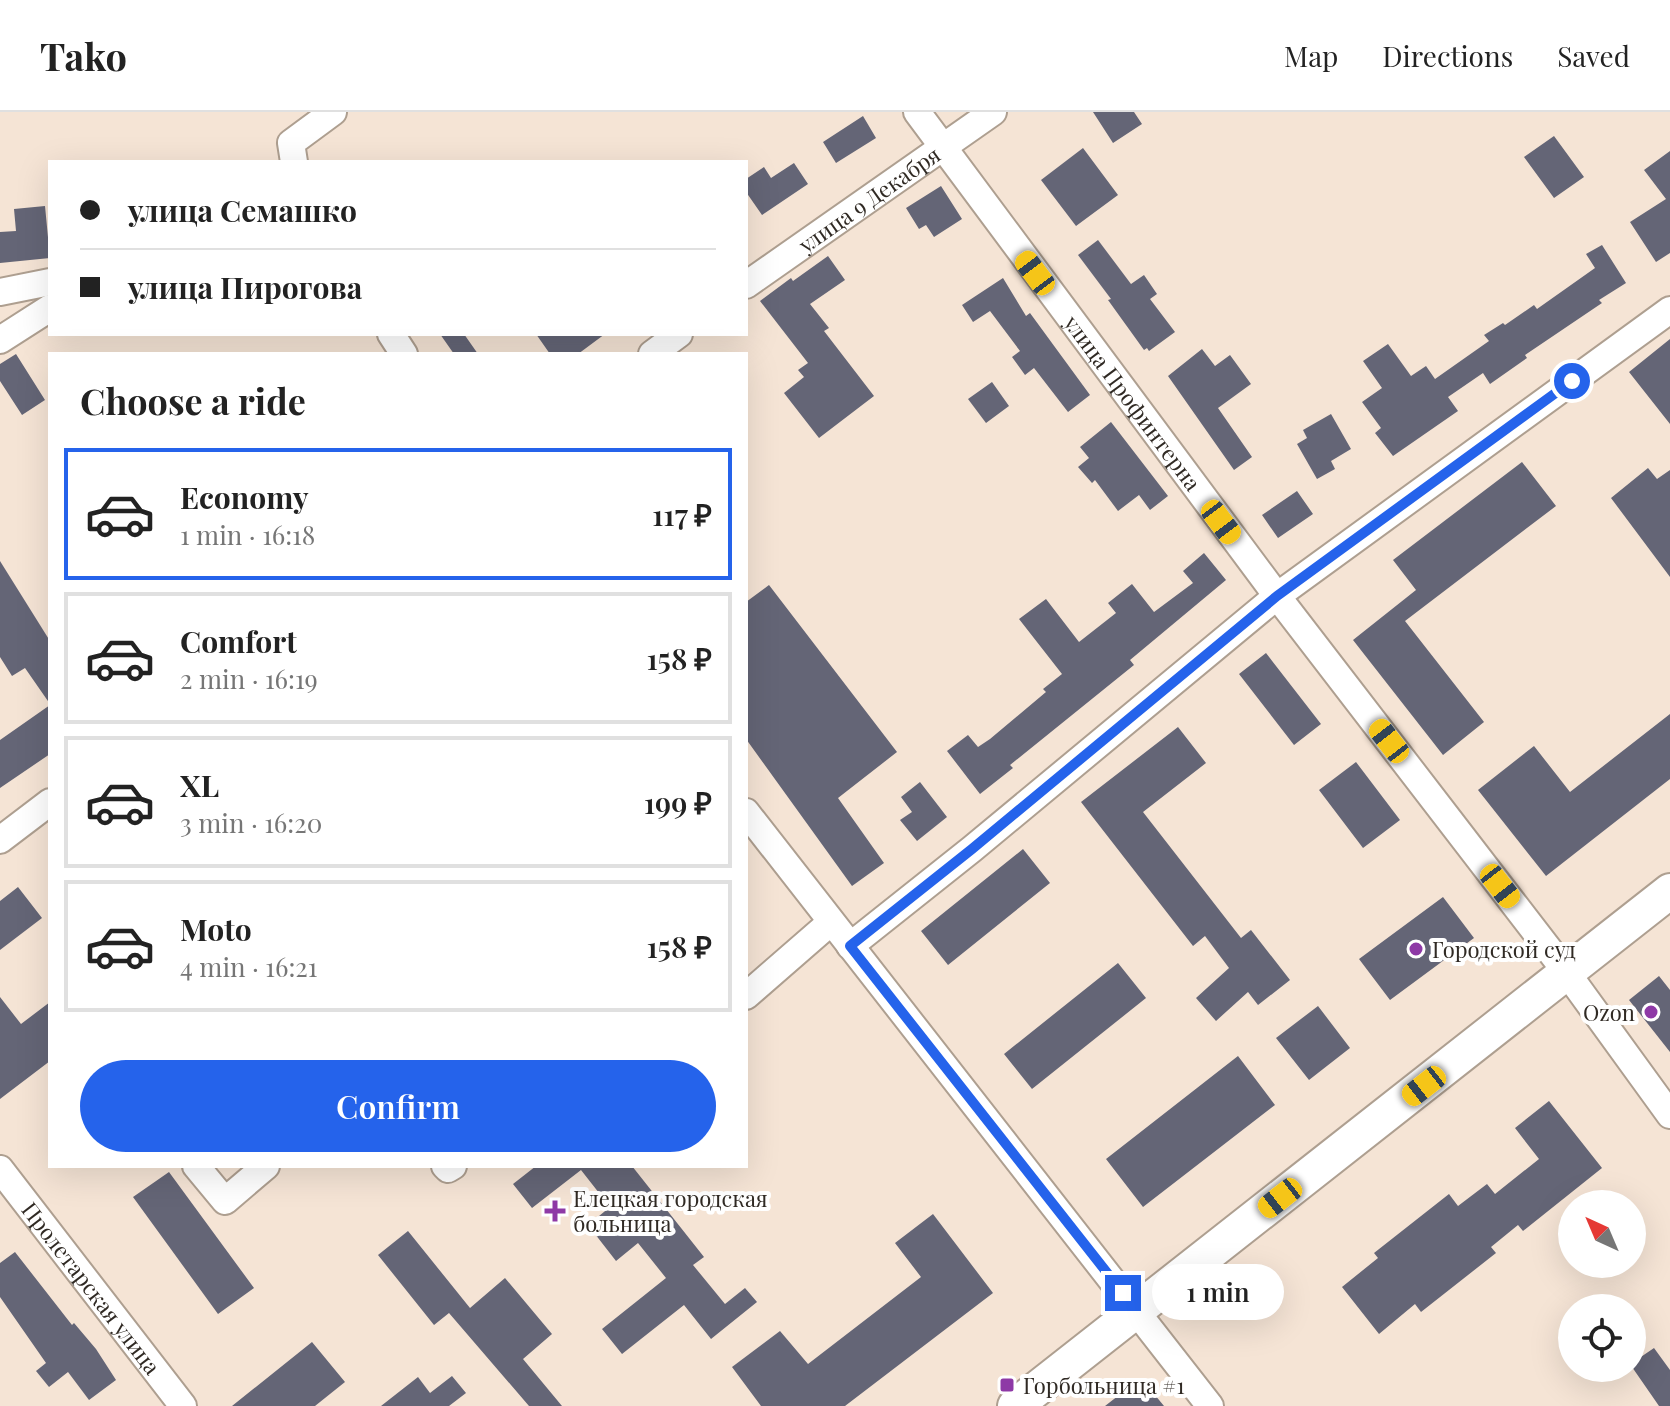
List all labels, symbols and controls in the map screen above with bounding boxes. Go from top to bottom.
text: Tako [40,30,127,81]
text: Map [1284,37,1338,74]
text: Directions [1382,37,1513,74]
text: Saved [1557,37,1630,74]
street label: улица 9 Декабря [791,139,946,260]
text: улица Семашко [128,190,357,230]
car [1011,247,1059,299]
text: улица Пирогова [128,267,362,307]
street label: улица Профинтерна [1057,308,1208,496]
route start [1554,363,1590,399]
text: Choose a ride [80,376,306,424]
text: Economy [180,477,309,517]
icon: car [84,478,156,550]
text: 117 ₽ [652,494,712,534]
car [1197,496,1245,548]
text: 1 min · 16:18 [180,517,315,552]
text: Comfort [180,621,297,661]
icon: car [84,622,156,694]
text: 158 ₽ [647,638,712,678]
text: 2 min · 16:19 [180,661,318,696]
car [1365,715,1413,767]
text: XL [180,765,219,805]
icon: car [84,766,156,838]
text: 199 ₽ [644,782,712,822]
text: 3 min · 16:20 [180,805,322,840]
car [1476,860,1524,912]
text: Moto [180,909,252,949]
icon: car [84,910,156,982]
text: 158 ₽ [647,926,712,966]
place label: Городской суд [1432,934,1576,964]
marker: Городской суд [1407,940,1425,958]
text: 4 min · 16:21 [180,949,317,984]
place label: Ozon [1583,997,1635,1027]
marker: Ozon [1642,1003,1660,1021]
button: Confirm [80,1060,716,1152]
car [1398,1062,1450,1110]
car [1254,1174,1306,1222]
place label: Елецкая городская больница [573,1183,768,1238]
north arrow [1558,1190,1646,1278]
map controls [1558,1190,1646,1382]
street label: Пролетарская улица [16,1195,168,1380]
marker: Елецкая городская больница [544,1200,566,1222]
callout: 1 min [1151,1265,1283,1321]
text: 1 min [1186,1274,1250,1309]
route end [1105,1275,1141,1311]
button: locate [1558,1294,1646,1382]
place label: Горбольница #1 [1023,1370,1185,1400]
marker: Горбольница #1 [998,1376,1016,1394]

